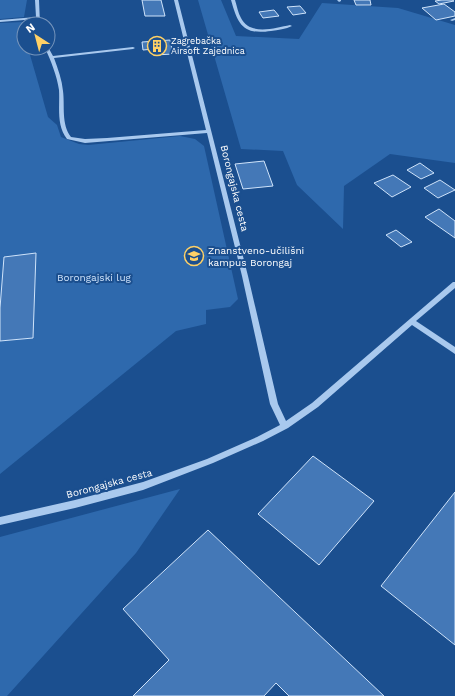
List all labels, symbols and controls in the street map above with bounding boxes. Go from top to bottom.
north arrow [16,16,56,56]
text: N [23,21,38,36]
building icon: Zagrebačka Airsoft Zajednica [146,35,168,57]
place label: Zagrebačka Airsoft Zajednica [171,36,245,56]
street label: Borongajska cesta [218,144,251,233]
school or university icon: Znanstveno-učilišni kampus Borongaj [183,245,205,267]
place label: Znanstveno-učilišni kampus Borongaj [208,245,304,268]
park label: Borongajski lug [57,272,132,283]
street label: Borongajska cesta [65,467,154,500]

